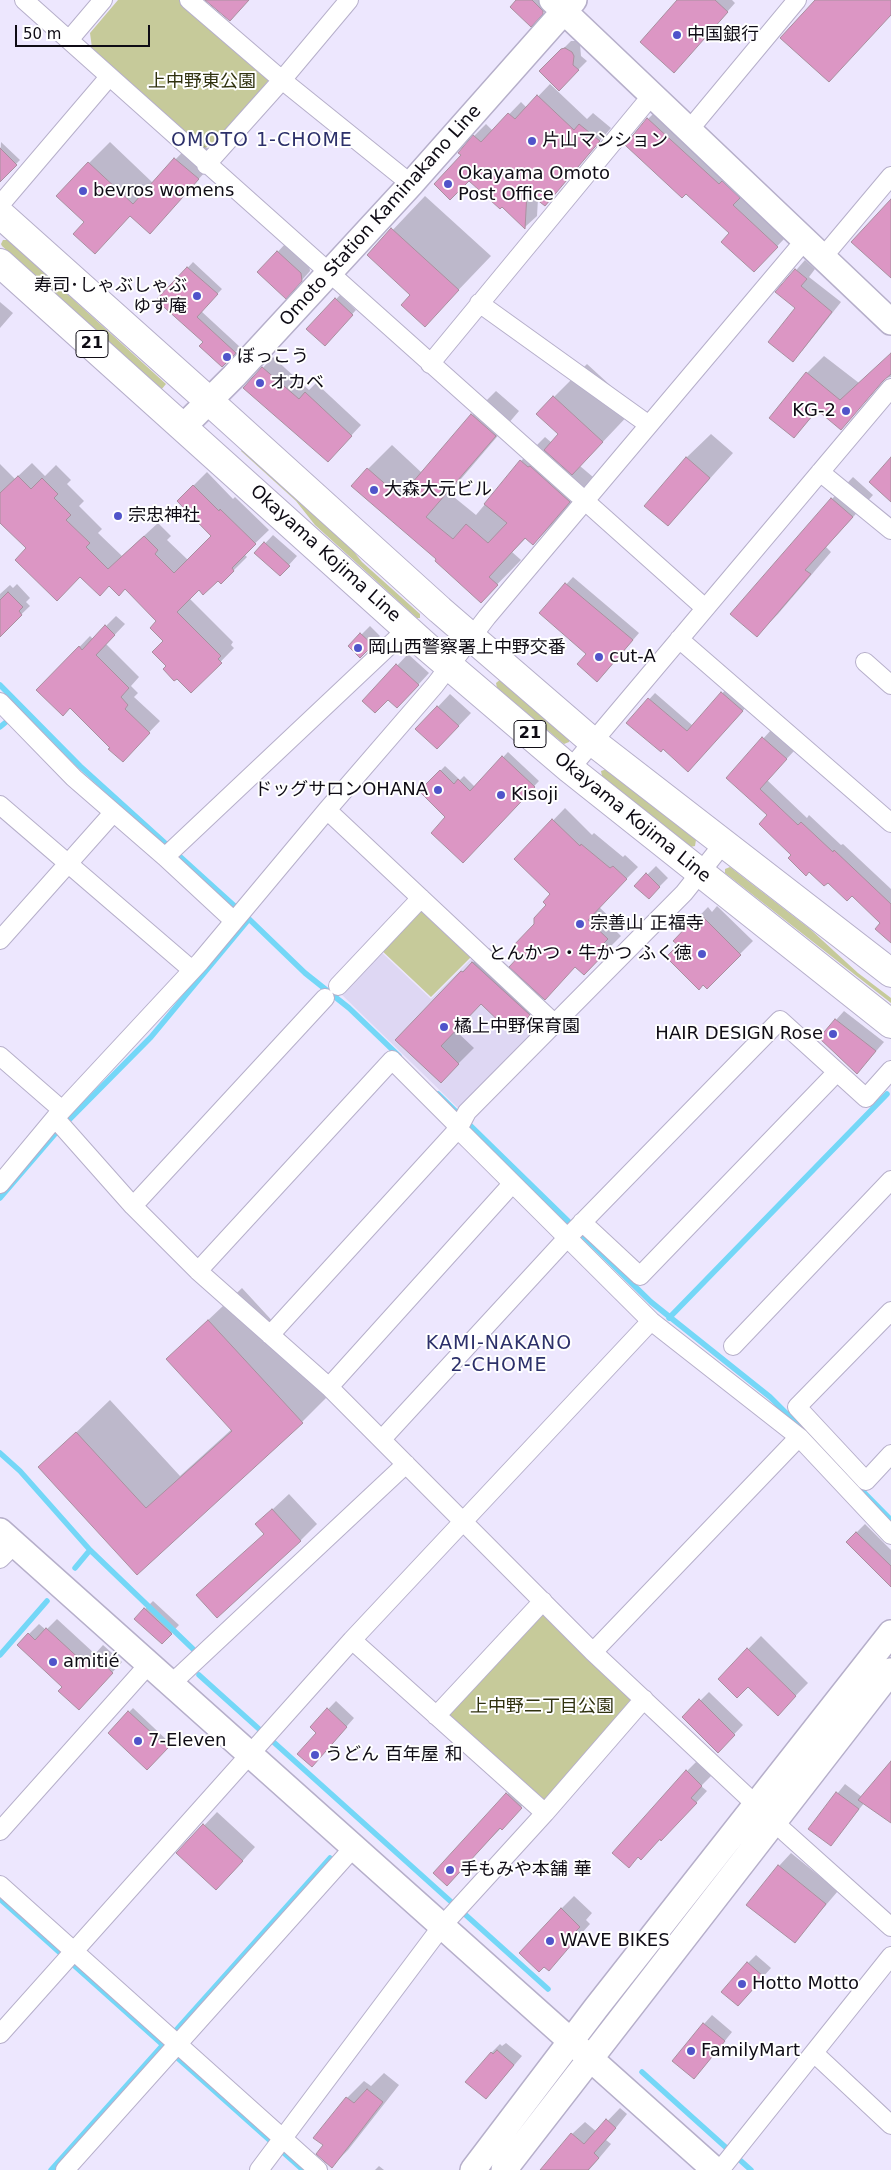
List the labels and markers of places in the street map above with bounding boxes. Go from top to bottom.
place label: 中国銀行 [687,24,759,46]
marker: 中国銀行 [671,29,683,41]
place label: 片山マンション [542,130,668,152]
marker: 片山マンション [526,135,538,147]
place label: Okayama Omoto Post Office [458,163,610,205]
marker: Okayama Omoto Post Office [442,178,454,190]
place label: bevros womens [93,180,234,202]
marker: bevros womens [77,185,89,197]
place label: 寿司･しゃぶしゃぶ ゆず庵 [34,275,187,318]
marker: 寿司･しゃぶしゃぶ ゆず庵 [191,290,203,302]
place label: ぼっこう [237,346,309,368]
marker: ぼっこう [221,351,233,363]
place label: オカベ [270,372,324,394]
marker: オカベ [254,377,266,389]
place label: KG-2 [792,400,836,422]
marker: KG-2 [840,405,852,417]
place label: 大森大元ビル [384,479,492,501]
marker: 大森大元ビル [368,484,380,496]
place label: 宗忠神社 [128,505,200,527]
marker: 宗忠神社 [112,510,124,522]
place label: 岡山西警察署上中野交番 [368,637,566,659]
marker: 岡山西警察署上中野交番 [352,642,364,654]
place label: cut-A [609,646,656,668]
marker: cut-A [593,651,605,663]
place label: ドッグサロンOHANA [254,779,428,801]
marker: ドッグサロンOHANA [432,784,444,796]
place label: Kisoji [511,784,558,806]
marker: Kisoji [495,789,507,801]
place label: 宗善山 正福寺 [590,913,704,935]
marker: 宗善山 正福寺 [574,918,586,930]
place label: とんかつ・牛かつ ふく徳 [488,943,692,965]
marker: とんかつ・牛かつ ふく徳 [696,948,708,960]
place label: 橘上中野保育園 [454,1016,580,1038]
marker: 橘上中野保育園 [438,1021,450,1033]
place label: HAIR DESIGN Rose [655,1023,823,1045]
marker: HAIR DESIGN Rose [827,1028,839,1040]
place label: amitié [63,1651,120,1673]
marker: amitié [47,1656,59,1668]
place label: 7-Eleven [148,1730,227,1752]
marker: 7-Eleven [132,1735,144,1747]
place label: うどん 百年屋 和 [325,1744,462,1766]
marker: うどん 百年屋 和 [309,1749,321,1761]
place label: 手もみや本舗 華 [460,1859,592,1881]
marker: 手もみや本舗 華 [444,1864,456,1876]
place label: WAVE BIKES [560,1930,670,1952]
marker: WAVE BIKES [544,1935,556,1947]
place label: Hotto Motto [752,1973,859,1995]
marker: Hotto Motto [736,1978,748,1990]
place label: FamilyMart [701,2040,800,2062]
marker: FamilyMart [685,2045,697,2057]

